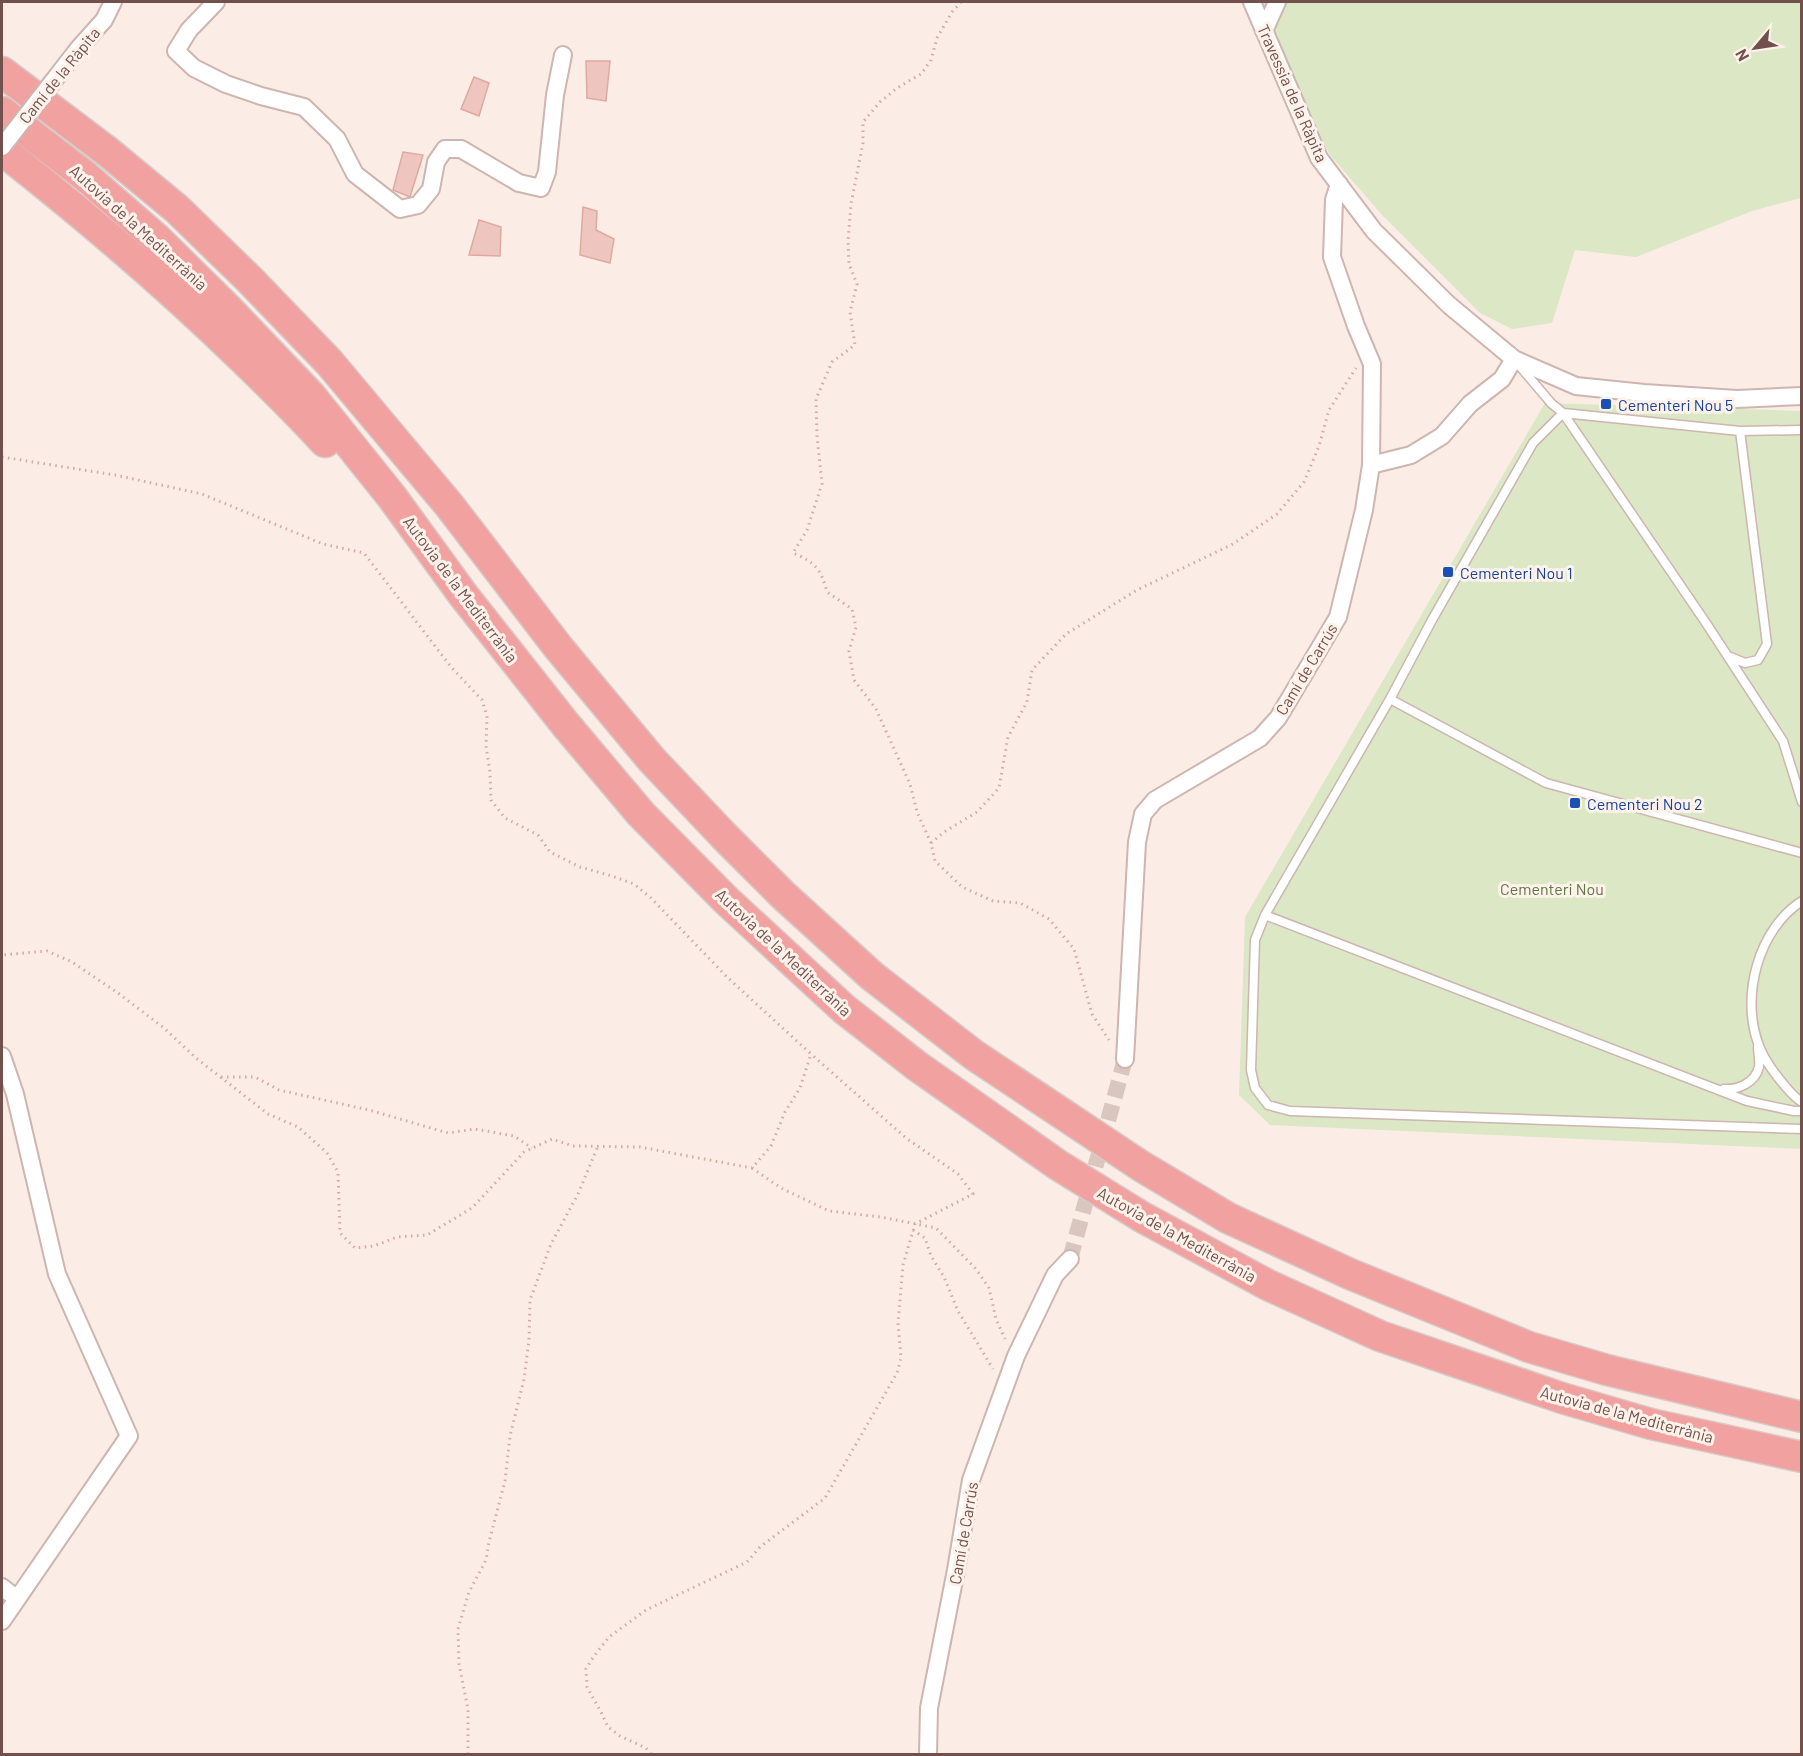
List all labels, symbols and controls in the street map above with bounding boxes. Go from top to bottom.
north arrow [1725,18,1785,78]
street label: Travessia de la Ràpita [1254,21,1332,165]
street label: Camí de la Ràpita [14,23,104,127]
text: N [1731,46,1752,65]
street label: Autovia de la Mediterrània [66,160,212,294]
place label: Cementeri Nou 5 [1618,395,1733,414]
marker: Cementeri Nou 5 [1599,397,1613,411]
street label: Autovia de la Mediterrània [400,512,522,666]
place label: Cementeri Nou 1 [1460,563,1573,582]
marker: Cementeri Nou 1 [1441,565,1455,579]
street label: Camí de Carrús [1271,620,1341,718]
place label: Cementeri Nou 2 [1587,794,1703,813]
marker: Cementeri Nou 2 [1568,796,1582,810]
park label: Cementeri Nou [1500,879,1604,898]
street label: Autovia de la Mediterrània [712,884,856,1020]
street label: Autovia de la Mediterrània [1094,1182,1260,1286]
street label: Autovia de la Mediterrània [1538,1382,1716,1446]
street label: Camí de Carrús [945,1480,981,1586]

